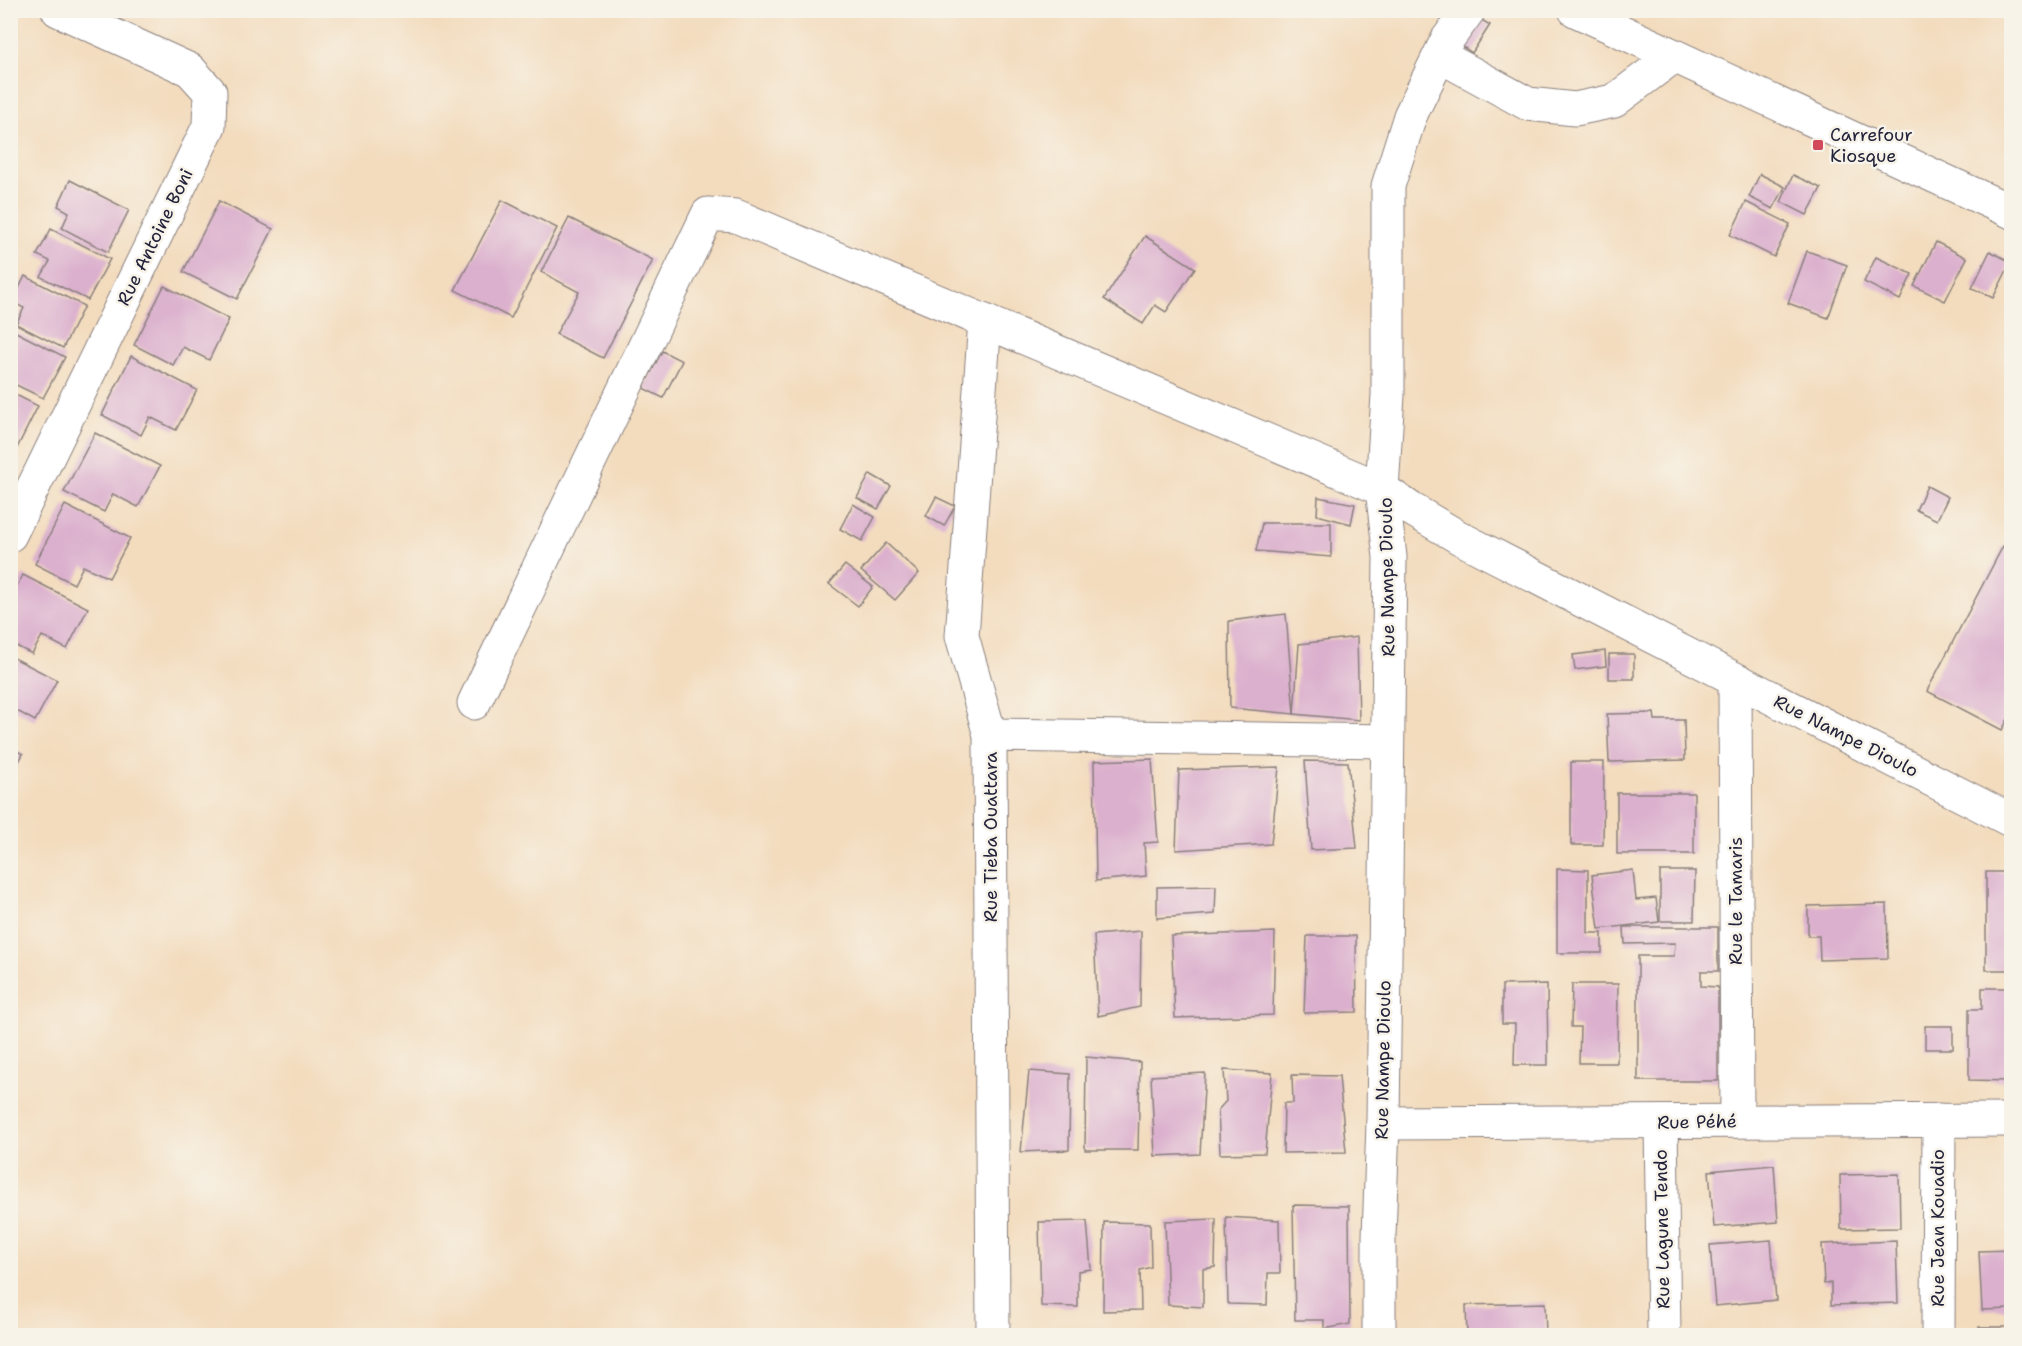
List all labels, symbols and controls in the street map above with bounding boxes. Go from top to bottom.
place label: Carrefour Kiosque [1830,123,1913,168]
marker: Carrefour Kiosque [1811,138,1825,152]
street label: Rue Antoine Boni [111,164,199,310]
street label: Rue Nampe Dioulo [1374,497,1400,657]
street label: Rue Nampe Dioulo [1770,689,1922,783]
street label: Rue Tieba Ouattara [979,752,1003,922]
street label: Rue le Tamaris [1724,837,1748,965]
street label: Rue Nampe Dioulo [1370,980,1396,1140]
street label: Rue Péhé [1657,1109,1737,1135]
street label: Rue Lagune Tendo [1649,1149,1675,1309]
street label: Rue Jean Kouadio [1926,1149,1950,1307]

